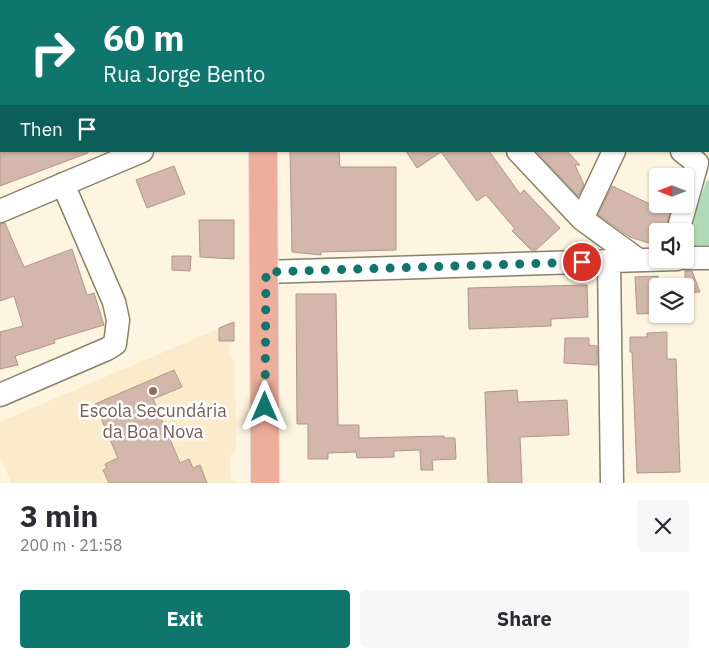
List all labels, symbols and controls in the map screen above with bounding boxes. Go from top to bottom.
text: 60 m [103,15,185,61]
icon: right [20,20,85,85]
text: Rua Jorge Bento [103,59,265,88]
icon: arrive [73,115,101,143]
text: Then [20,117,63,141]
north arrow [649,168,694,212]
map controls [649,168,694,323]
button: sound [649,223,694,268]
pin [561,241,603,283]
icon: arrive [568,248,596,276]
button: layers [649,278,694,323]
position arrow [238,380,290,432]
marker: Escola Secundária da Boa Nova [147,385,159,397]
place label: Escola Secundária da Boa Nova [79,399,227,443]
text: 3 min [20,496,98,535]
button: close [637,500,689,552]
text: 200 m · 21:58 [20,535,122,555]
button: Exit [20,590,350,648]
button: Share [360,590,689,648]

